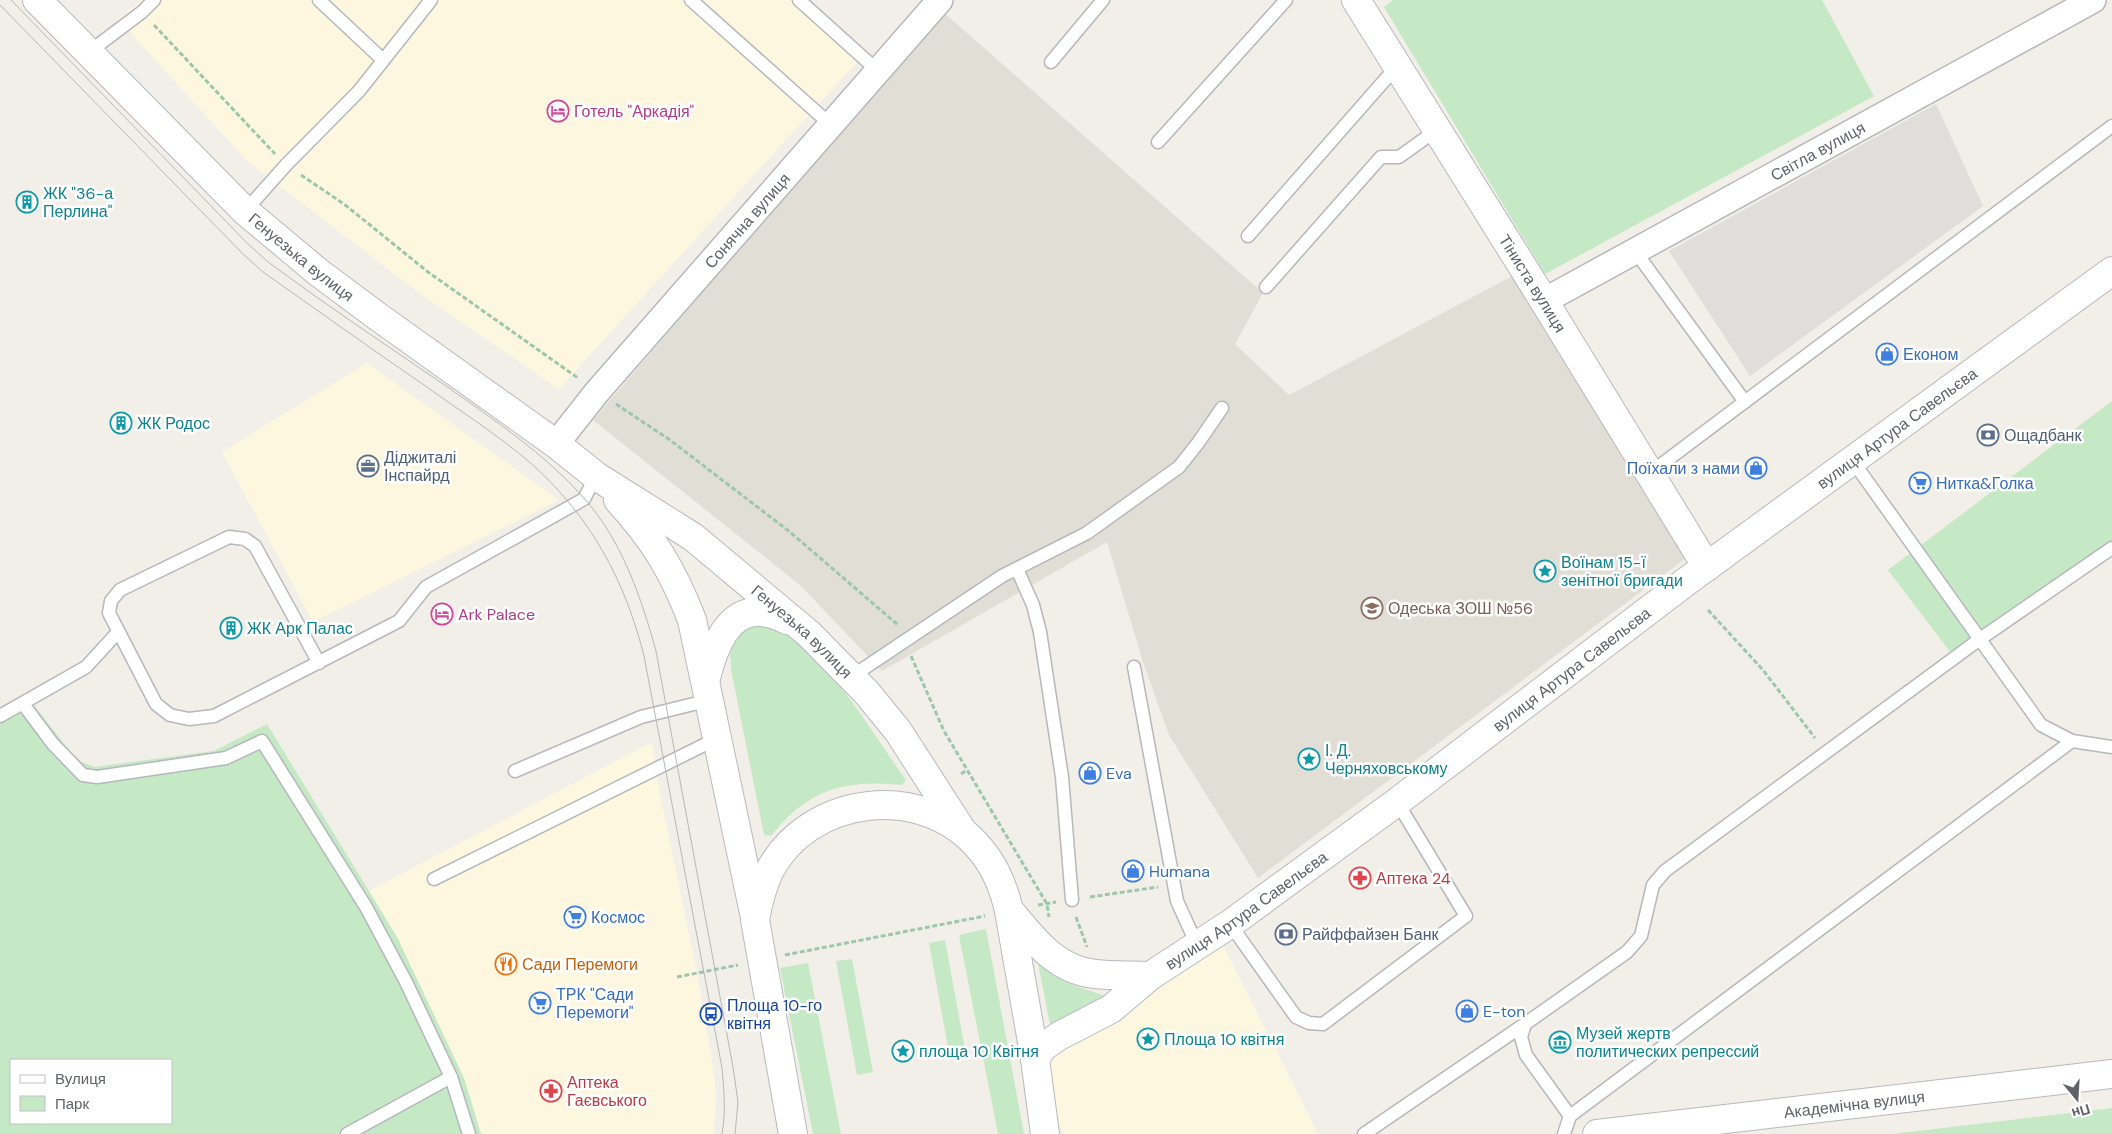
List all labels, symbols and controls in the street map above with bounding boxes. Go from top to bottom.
hotel icon: Готель "Аркадія" [546,99,570,123]
place label: Готель "Аркадія" [574,101,695,122]
street label: Світла вулиця [1767,117,1869,186]
street label: Сонячна вулиця [700,169,795,273]
place label: ЖК "36-а Перлина" [43,183,113,222]
building icon: ЖК "36-а Перлина" [15,190,39,214]
street label: Генуезька вулиця [244,208,358,306]
street label: Тіниста вулиця [1494,231,1571,336]
shop icon: Економ [1875,342,1899,366]
place label: Економ [1903,344,1958,365]
street label: вулиця Артура Савельєва [1813,363,1981,494]
building icon: ЖК Родос [109,411,133,435]
place label: ЖК Родос [137,413,210,434]
bank icon: Ощадбанк [1976,423,2000,447]
place label: Ощадбанк [2004,425,2082,446]
place label: Діджиталі Інспайрд [384,447,456,486]
office icon: Діджиталі Інспайрд [356,454,380,478]
shop icon: Поїхали з нами [1744,456,1768,480]
place label: Поїхали з нами [1627,458,1740,479]
supermarket icon: Нитка&Голка [1908,471,1932,495]
place label: Нитка&Голка [1936,473,2034,494]
place label: Воїнам 15-ї зенітної бригади [1561,552,1683,591]
place icon: Воїнам 15-ї зенітної бригади [1533,559,1557,583]
street label: Генуезька вулиця [747,580,857,683]
school or university icon: Одеська ЗОШ №56 [1360,596,1384,620]
place label: Одеська ЗОШ №56 [1388,598,1533,619]
hotel icon: Ark Palace [430,602,454,626]
street label: вулиця Артура Савельєва [1488,603,1655,736]
place label: Ark Palace [458,604,535,625]
building icon: ЖК Арк Палас [219,616,243,640]
place label: ЖК Арк Палас [247,618,353,639]
place label: І. Д. Черняховському [1325,740,1448,779]
place icon: І. Д. Черняховському [1297,747,1321,771]
shop icon: Eva [1078,761,1102,785]
place label: Eva [1106,763,1132,784]
street label: вулиця Артура Савельєва [1161,846,1332,974]
shop icon: Humana [1121,859,1145,883]
place label: Humana [1149,861,1210,882]
pharmacy icon: Аптека 24 [1348,866,1372,890]
place label: Аптека 24 [1376,868,1451,889]
supermarket icon: Космос [563,905,587,929]
place label: Космос [591,907,645,928]
bank icon: Райффайзен Банк [1274,922,1298,946]
place label: Райффайзен Банк [1302,924,1440,945]
restaurant icon: Сади Перемоги [494,952,518,976]
place label: Сади Перемоги [522,954,638,975]
place label: ТРК "Сади Перемоги" [556,984,634,1023]
supermarket icon: ТРК "Сади Перемоги" [528,991,552,1015]
place label: Площа 10-го квітня [727,995,822,1034]
shop icon: E-ton [1455,999,1479,1023]
place label: E-ton [1483,1001,1525,1022]
bus stop icon: Площа 10-го квітня [699,1002,723,1026]
place label: Музей жертв политических репрессий [1576,1023,1759,1062]
place icon: Площа 10 квітня [1136,1027,1160,1051]
place label: Площа 10 квітня [1164,1029,1284,1050]
museum icon: Музей жертв политических репрессий [1548,1030,1572,1054]
place icon: площа 10 Квітня [891,1039,915,1063]
place label: площа 10 Квітня [919,1041,1039,1062]
legend [10,1059,172,1124]
text: Вулиця [55,1069,106,1089]
place label: Аптека Гаєвського [567,1072,647,1111]
north arrow [2052,1074,2102,1124]
pharmacy icon: Аптека Гаєвського [539,1079,563,1103]
street label: Академічна вулиця [1783,1086,1926,1123]
text: Парк [55,1094,89,1114]
text: Пн [2069,1100,2093,1123]

